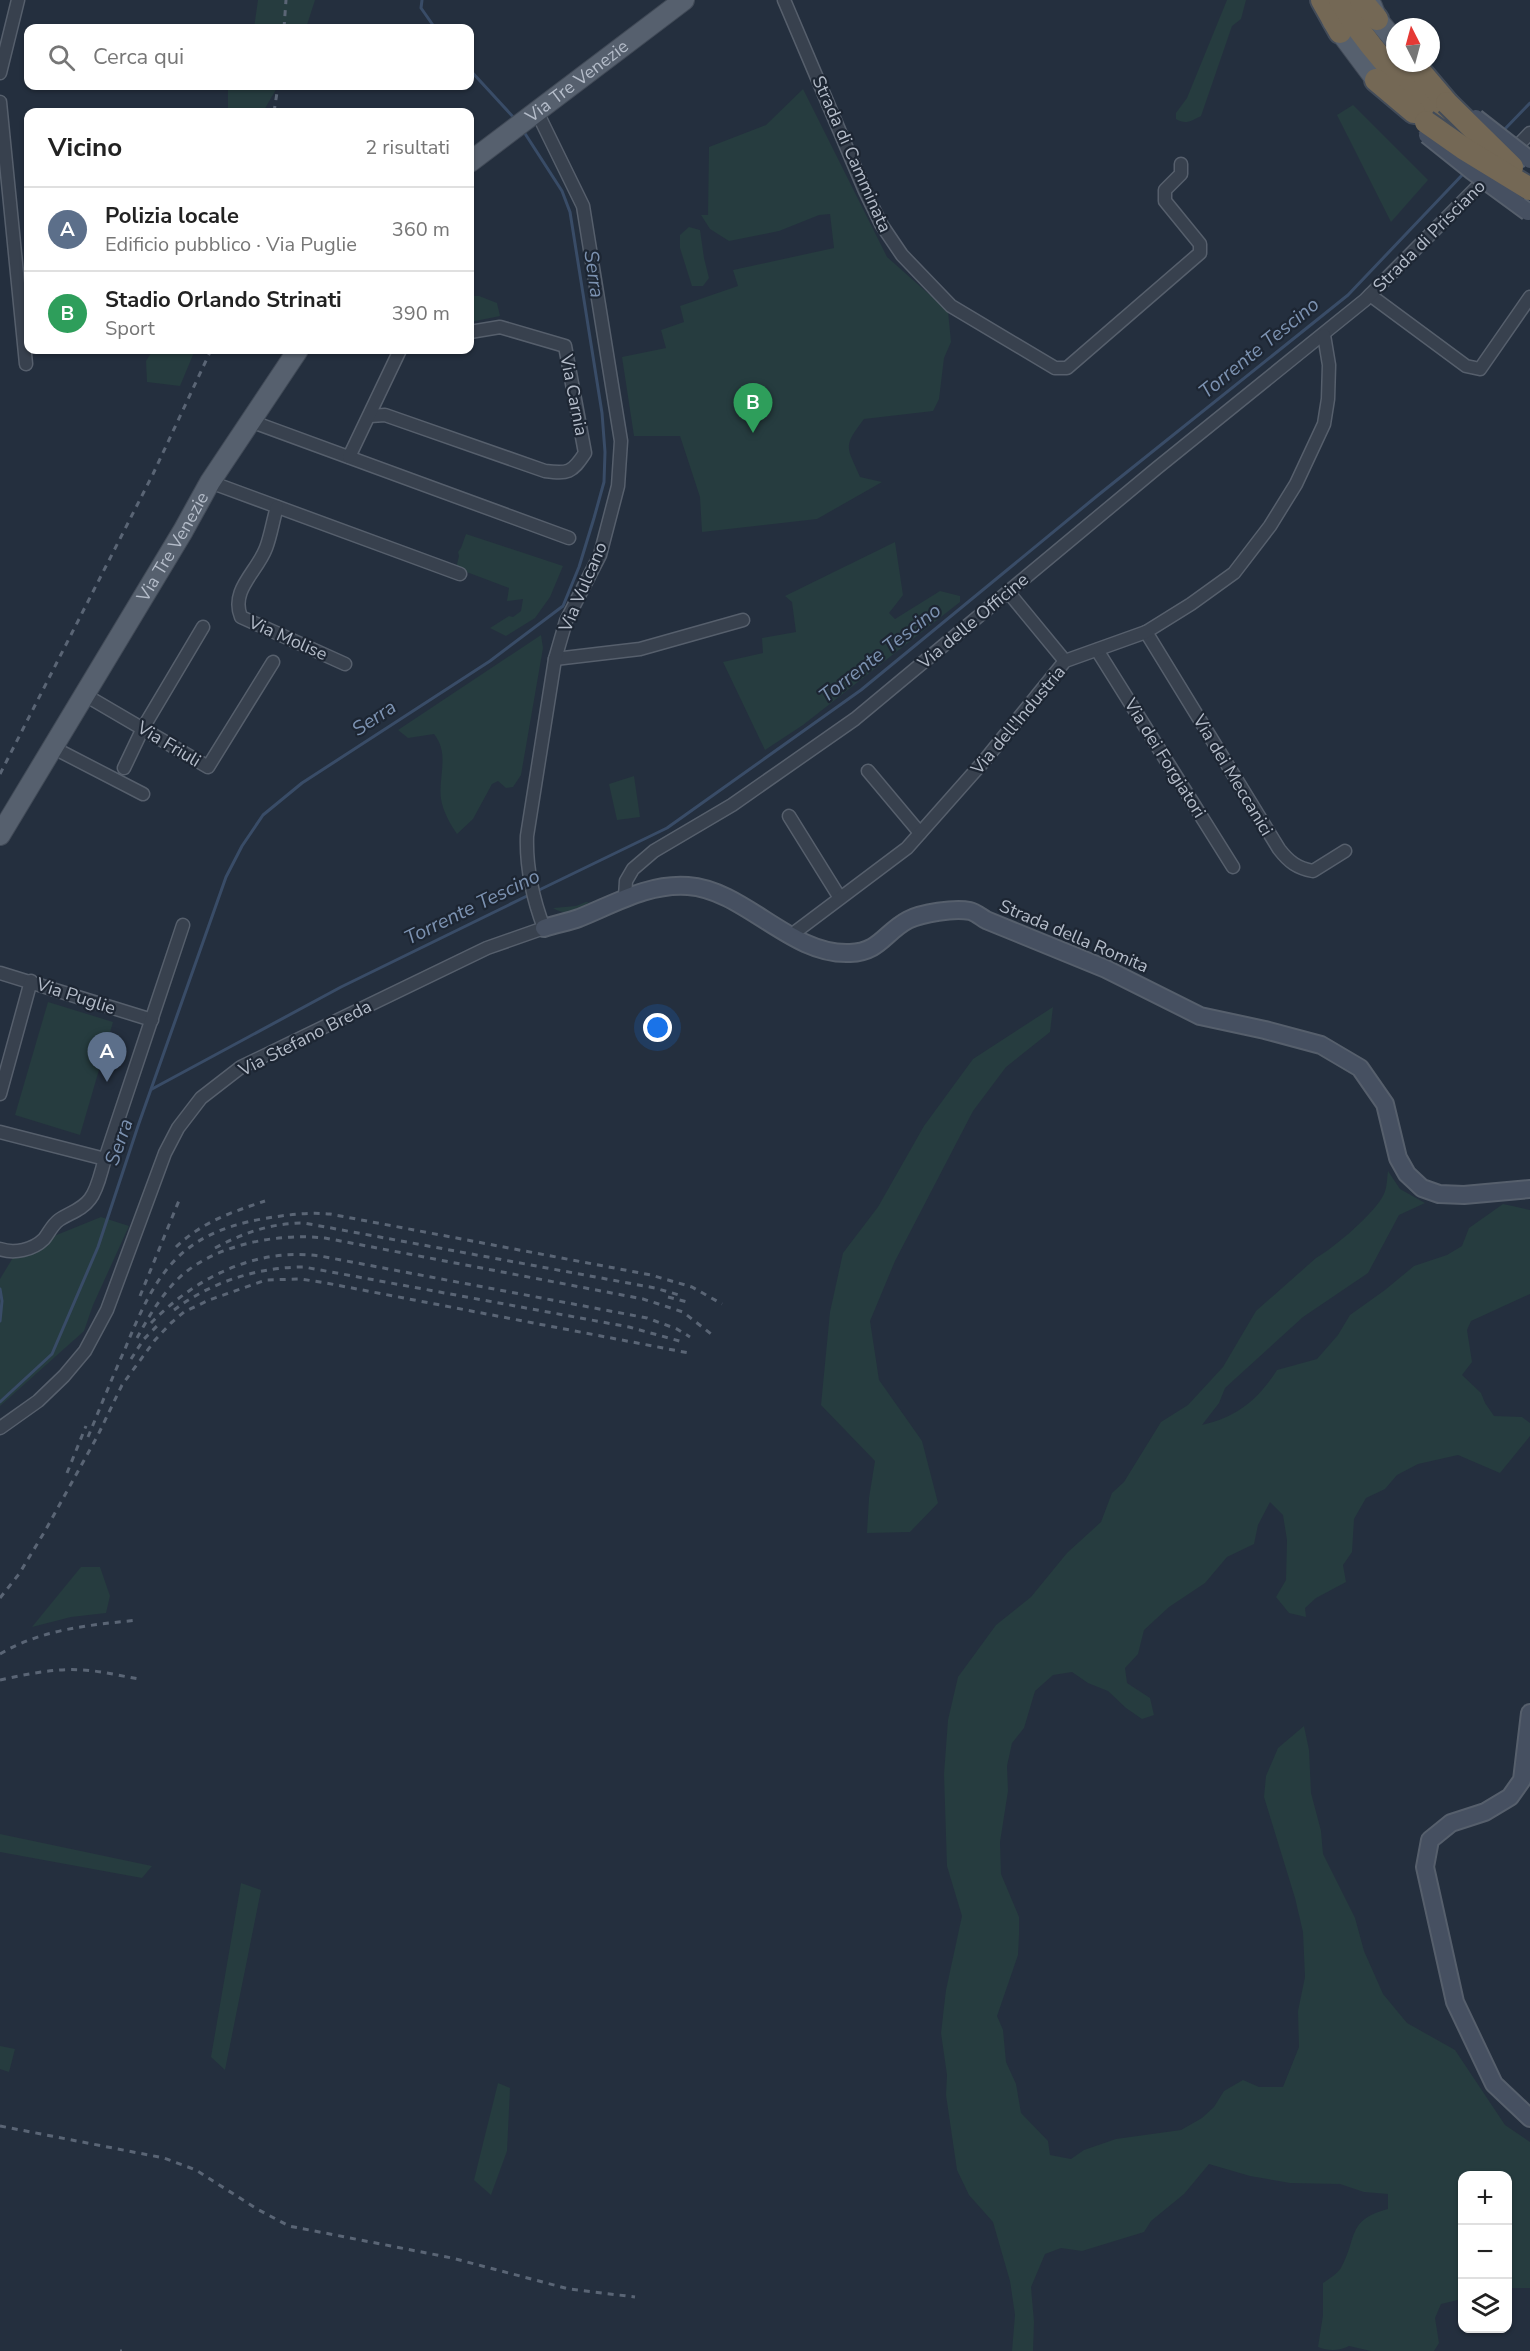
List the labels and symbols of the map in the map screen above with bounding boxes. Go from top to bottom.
north arrow [1386,18,1440,72]
street label: Via Tre Venezie [520,34,633,129]
street label: Strada di Camminata [807,72,897,236]
street label: Strada di Prisciano [1367,174,1491,298]
water label: Serra [577,248,611,300]
water label: Torrente Tescino [1193,291,1325,405]
street label: Via Carnia [554,351,594,438]
pin: B [734,384,772,433]
street label: Via Tre Venezie [131,488,214,607]
street label: Via Vulcano [553,538,613,637]
street label: Via delle Officine [912,568,1033,675]
water label: Torrente Tescino [814,597,946,709]
street label: Via Molise [244,610,331,666]
street label: Via dell'Industria [965,660,1071,780]
water label: Serra [347,693,401,743]
street label: Via dei Forgiatori [1118,693,1211,822]
street label: Via dei Meccanici [1187,709,1279,840]
street label: Via Friuli [132,715,205,772]
water label: Torrente Tescino [400,863,544,951]
street label: Strada della Romita [996,894,1152,978]
street label: Via Puglie [32,972,119,1020]
street label: Via Stefano Breda [234,994,375,1082]
your location [643,1013,672,1042]
pin: A [88,1032,126,1082]
water label: Serra [98,1115,140,1169]

